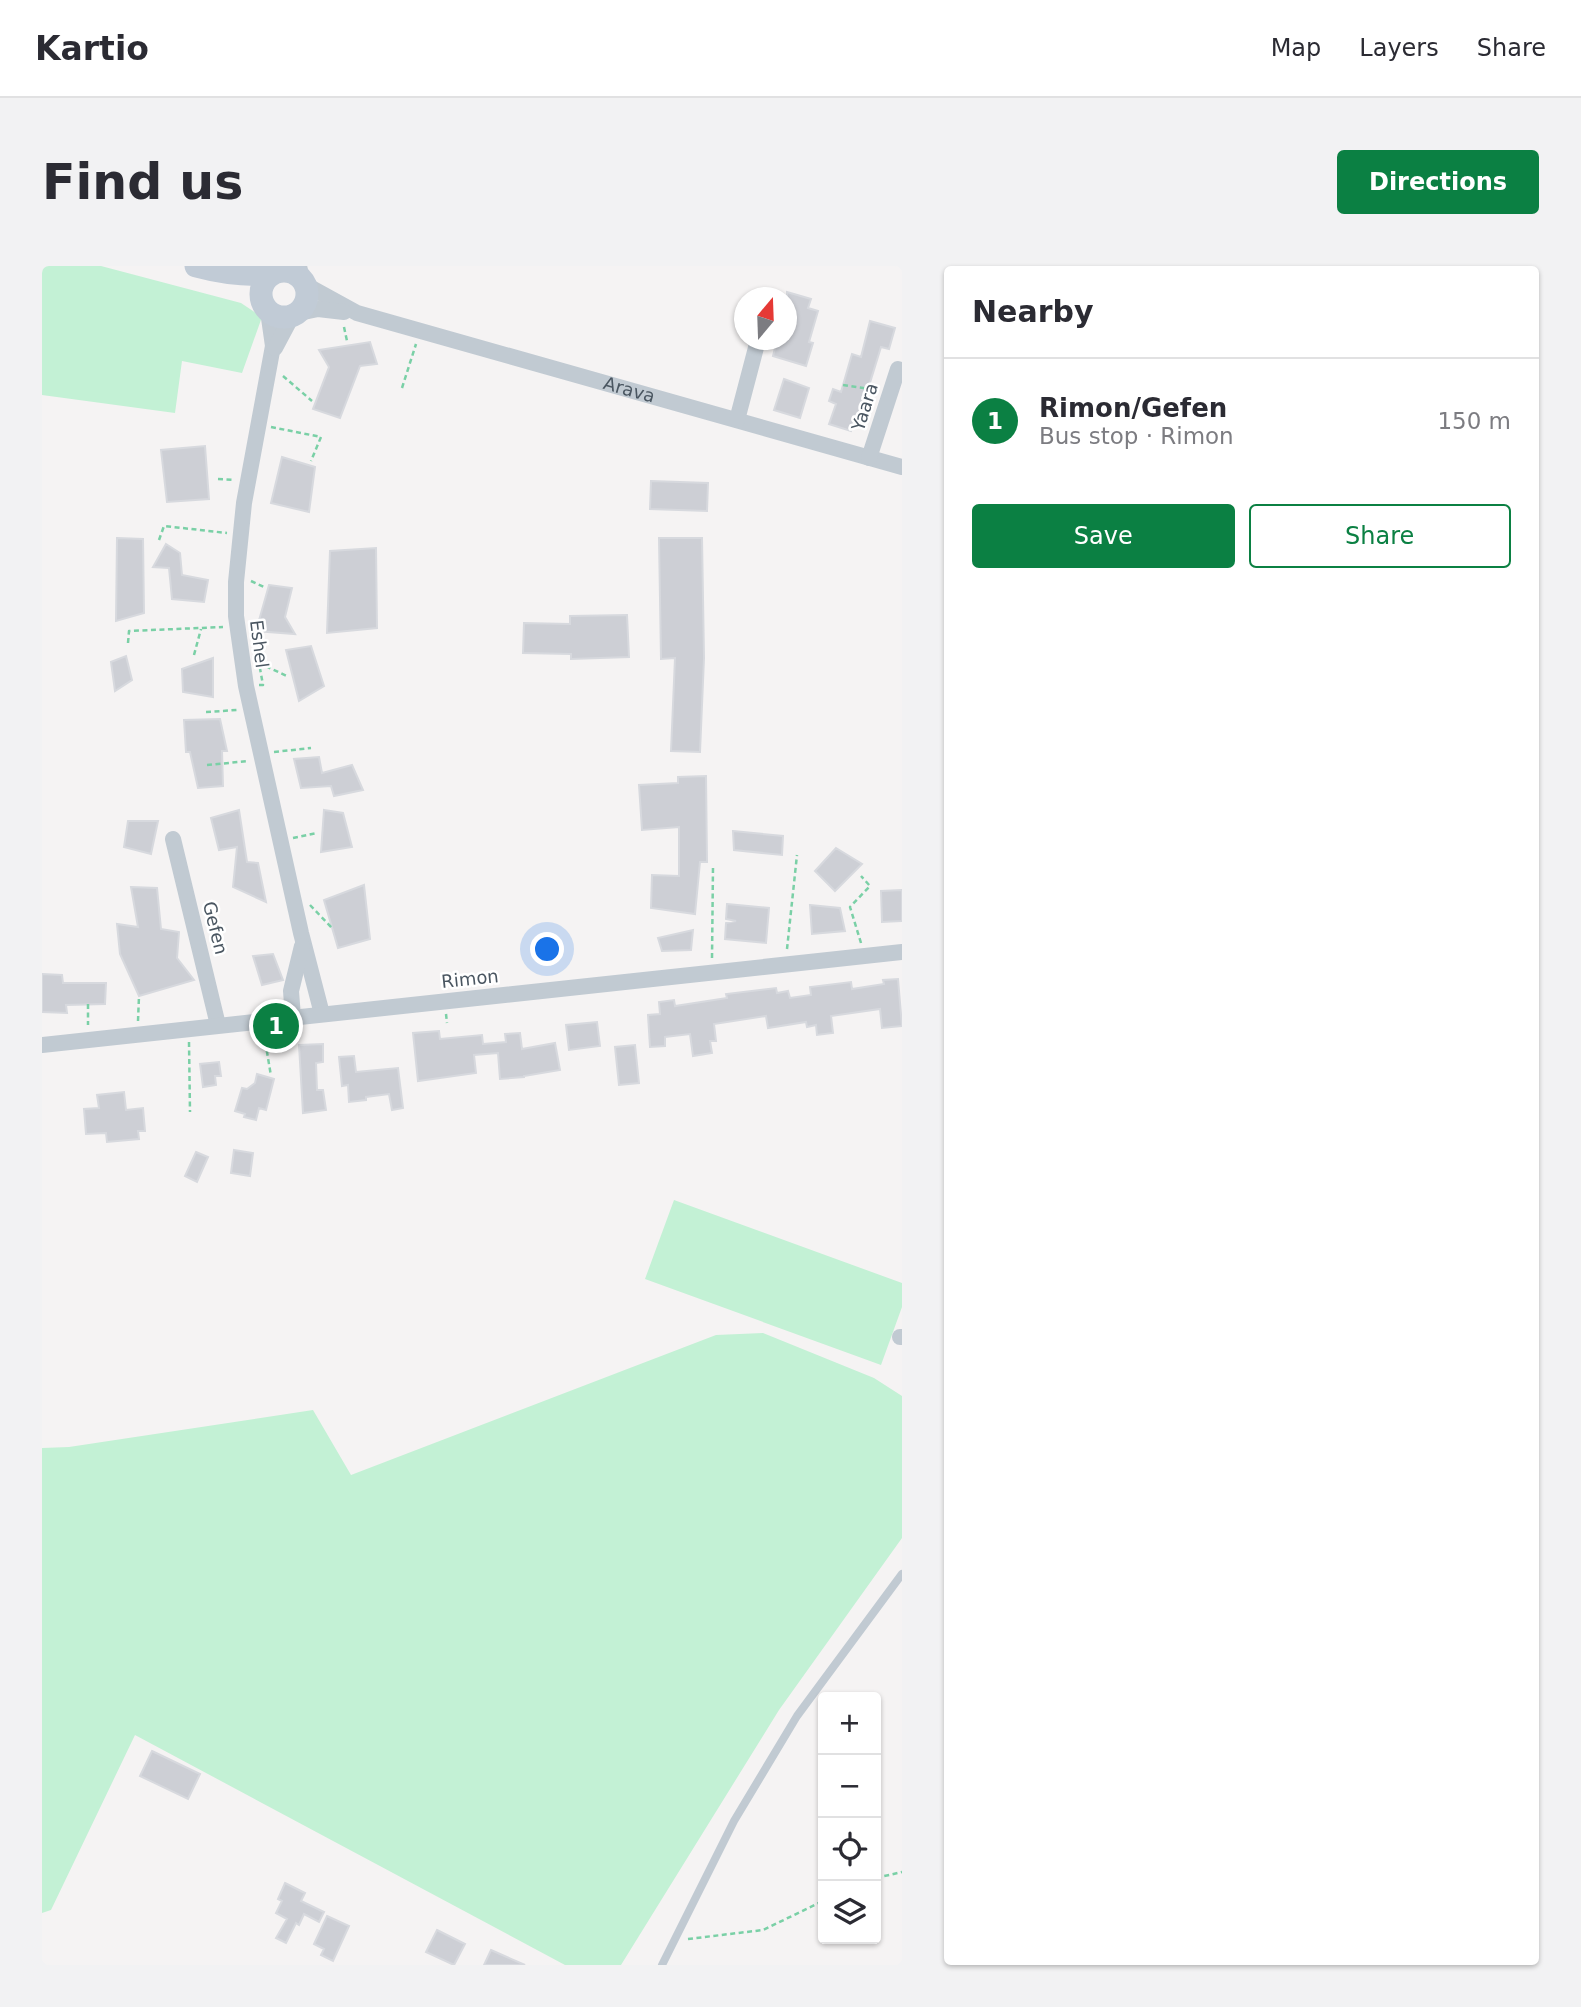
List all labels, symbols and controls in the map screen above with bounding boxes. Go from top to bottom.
text: Kartio [35,29,149,68]
text: Map [1271,34,1321,62]
text: Layers [1359,34,1439,62]
text: Share [1477,34,1546,62]
button: Directions [1337,150,1539,214]
text: Find us [42,154,243,211]
north arrow [734,287,797,350]
text: Nearby [972,294,1094,329]
street label: Arava [601,372,657,407]
street label: Yaara [847,380,882,434]
text: Rimon/Gefen [1039,393,1227,423]
text: 1 [987,408,1003,434]
text: 150 m [1437,408,1511,434]
text: Bus stop · Rimon [1039,423,1234,449]
button: Save [972,504,1235,568]
button: Share [1249,504,1511,568]
street label: Eshel [246,619,273,669]
street label: Gefen [199,899,232,957]
your location [530,932,564,966]
street label: Rimon [440,965,500,992]
pin: 1 [253,1000,299,1052]
map controls [818,1692,881,1944]
button: + [818,1692,881,1755]
button: − [818,1755,881,1818]
button: locate [818,1818,881,1881]
button: layers [818,1881,881,1944]

